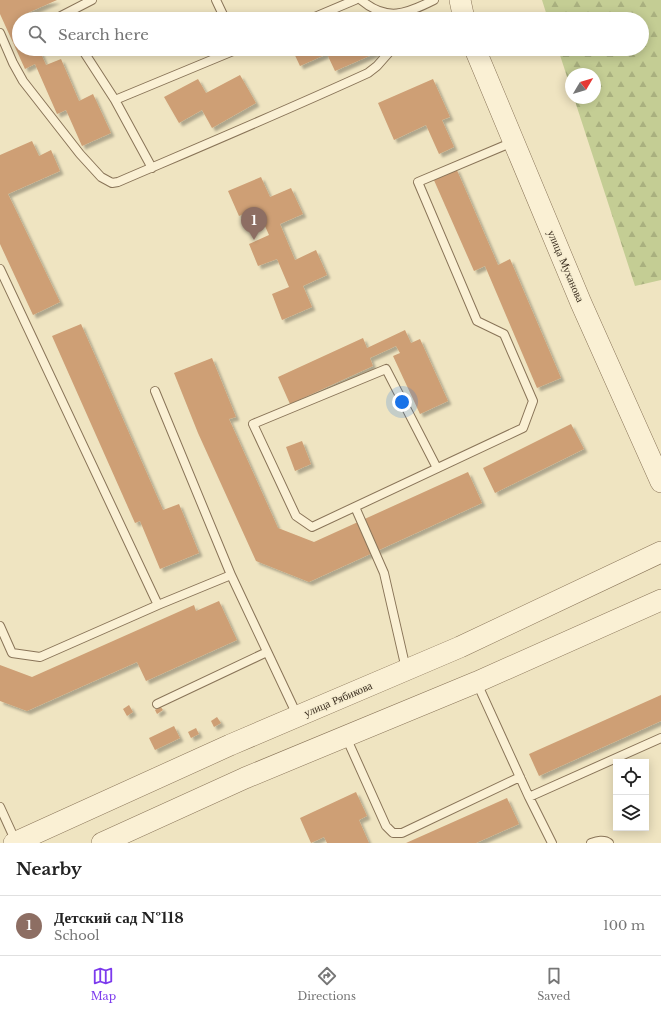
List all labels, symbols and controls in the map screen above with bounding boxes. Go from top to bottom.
search box [12,12,649,56]
icon: search [26,23,48,45]
text: Search here [58,25,149,44]
north arrow [565,68,601,104]
pin: 1 [241,207,267,240]
street label: улица Муханова [545,228,588,304]
your location [392,392,412,412]
street label: улица Рябикова [302,678,374,720]
map controls [613,759,649,831]
button: locate [613,759,649,795]
button: layers [613,795,649,831]
text: Nearby [16,859,82,880]
text: Детский сад №118 [54,908,184,927]
text: 1 [26,917,32,934]
text: 100 m [603,917,645,934]
text: School [54,927,100,944]
tab: Map [91,965,116,1003]
tab: Directions [297,965,356,1003]
tab: Saved [537,965,570,1003]

